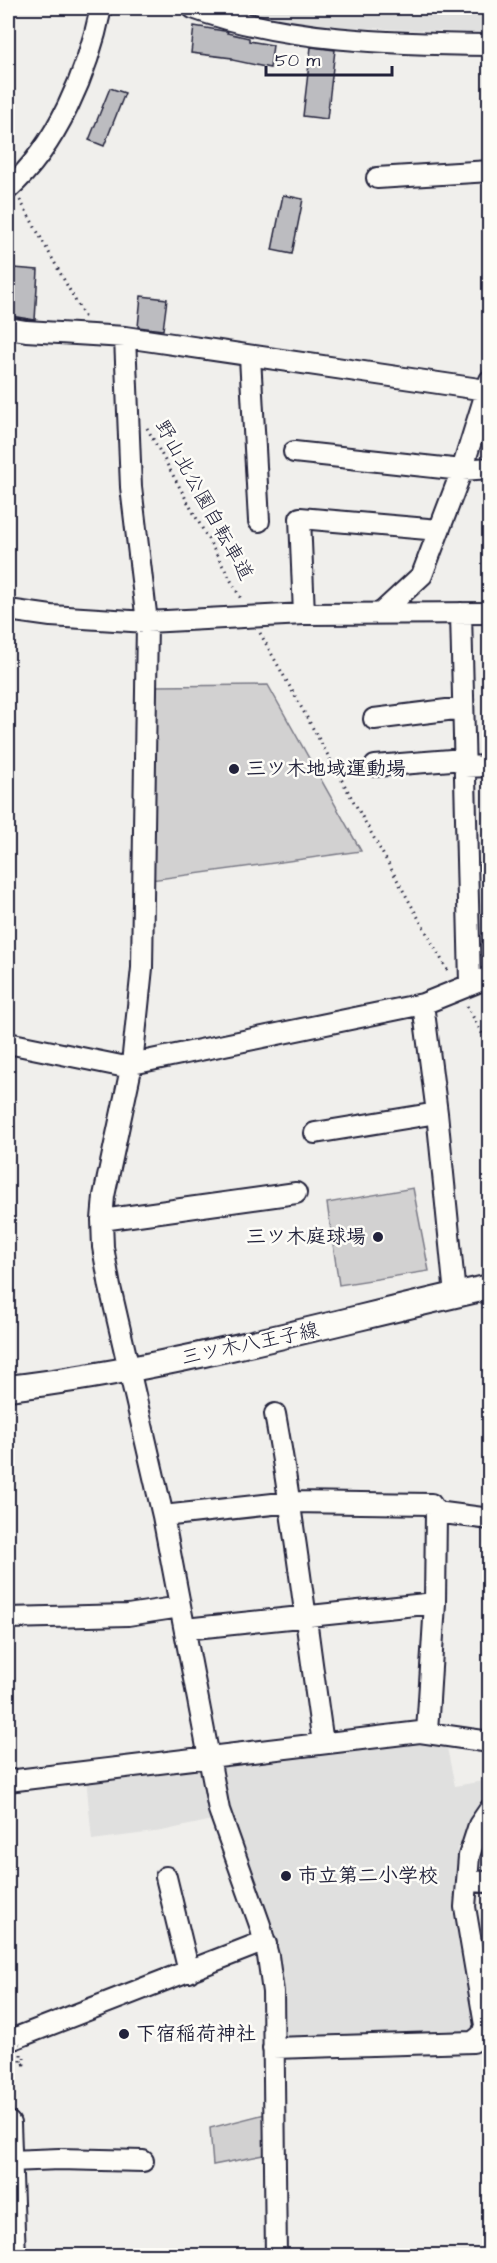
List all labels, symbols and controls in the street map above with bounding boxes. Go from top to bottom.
scale bar [266,39,392,77]
text: 50 m [275,48,320,73]
street label: 野山北公園自転車道 [148,414,260,586]
place label: 三ツ木地域運動場 [246,755,406,783]
marker: 三ツ木地域運動場 [227,762,241,776]
place label: 三ツ木庭球場 [246,1223,366,1251]
marker: 三ツ木庭球場 [371,1230,385,1244]
street label: 三ツ木八王子線 [179,1316,321,1372]
place label: 市立第二小学校 [298,1862,438,1890]
marker: 市立第二小学校 [279,1869,293,1883]
place label: 下宿稲荷神社 [136,2020,256,2048]
marker: 下宿稲荷神社 [117,2027,131,2041]

